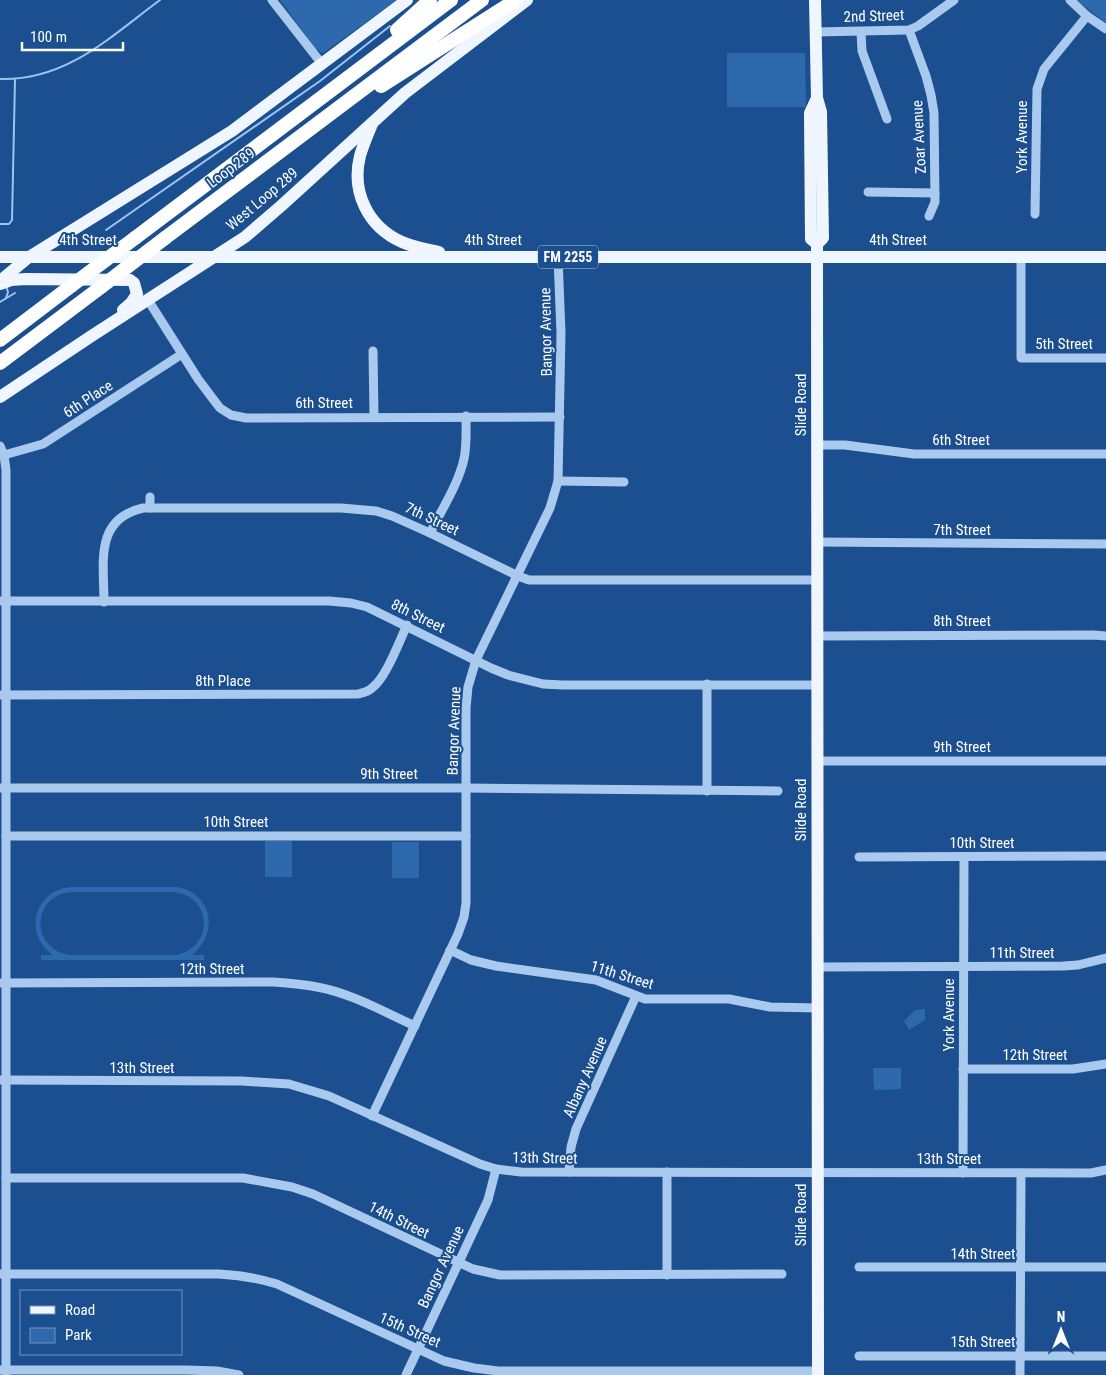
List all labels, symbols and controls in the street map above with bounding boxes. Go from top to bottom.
street label: 2nd Street [843,6,905,26]
scale bar [22,20,124,52]
text: 100 m [30,28,67,46]
street label: Zoar Avenue [908,100,930,174]
street label: York Avenue [1013,101,1031,173]
street label: Loop 289 [204,144,258,192]
street label: West Loop 289 [222,164,302,234]
street label: 4th Street [59,231,117,249]
street label: 4th Street [464,231,522,249]
street label: 4th Street [869,231,927,249]
road number: FM 2255 [538,246,598,268]
street label: Bangor Avenue [536,287,556,377]
street label: 5th Street [1035,335,1093,353]
street label: Slide Road [792,374,810,436]
street label: 6th Place [60,376,116,422]
street label: 6th Street [295,394,353,412]
street label: 6th Street [932,431,990,449]
street label: 7th Street [402,499,462,539]
street label: 7th Street [933,521,991,539]
street label: 8th Street [388,595,448,637]
street label: 8th Street [933,612,991,630]
street label: 8th Place [195,672,251,690]
street label: Bangor Avenue [443,686,465,776]
street label: 9th Street [933,738,991,756]
street label: 9th Street [360,765,418,783]
street label: Slide Road [792,779,810,841]
street label: 10th Street [203,813,269,831]
street label: 10th Street [949,834,1015,852]
street label: 11th Street [989,944,1055,962]
street label: 11th Street [588,957,656,993]
street label: 12th Street [179,960,245,978]
street label: York Avenue [940,979,958,1051]
street label: Albany Avenue [559,1034,611,1120]
street label: 12th Street [1002,1046,1068,1064]
street label: 13th Street [109,1059,175,1077]
street label: 13th Street [512,1148,578,1168]
street label: 13th Street [916,1150,982,1168]
street label: Slide Road [792,1184,810,1246]
street label: 14th Street [366,1198,432,1242]
street label: Bangor Avenue [414,1223,468,1311]
street label: 14th Street [950,1245,1016,1263]
legend [20,1290,182,1355]
text: Road [65,1301,95,1319]
north arrow [1036,1305,1086,1355]
street label: 15th Street [377,1309,443,1351]
text: N [1057,1309,1065,1325]
text: Park [65,1326,92,1344]
street label: 15th Street [950,1333,1016,1351]

